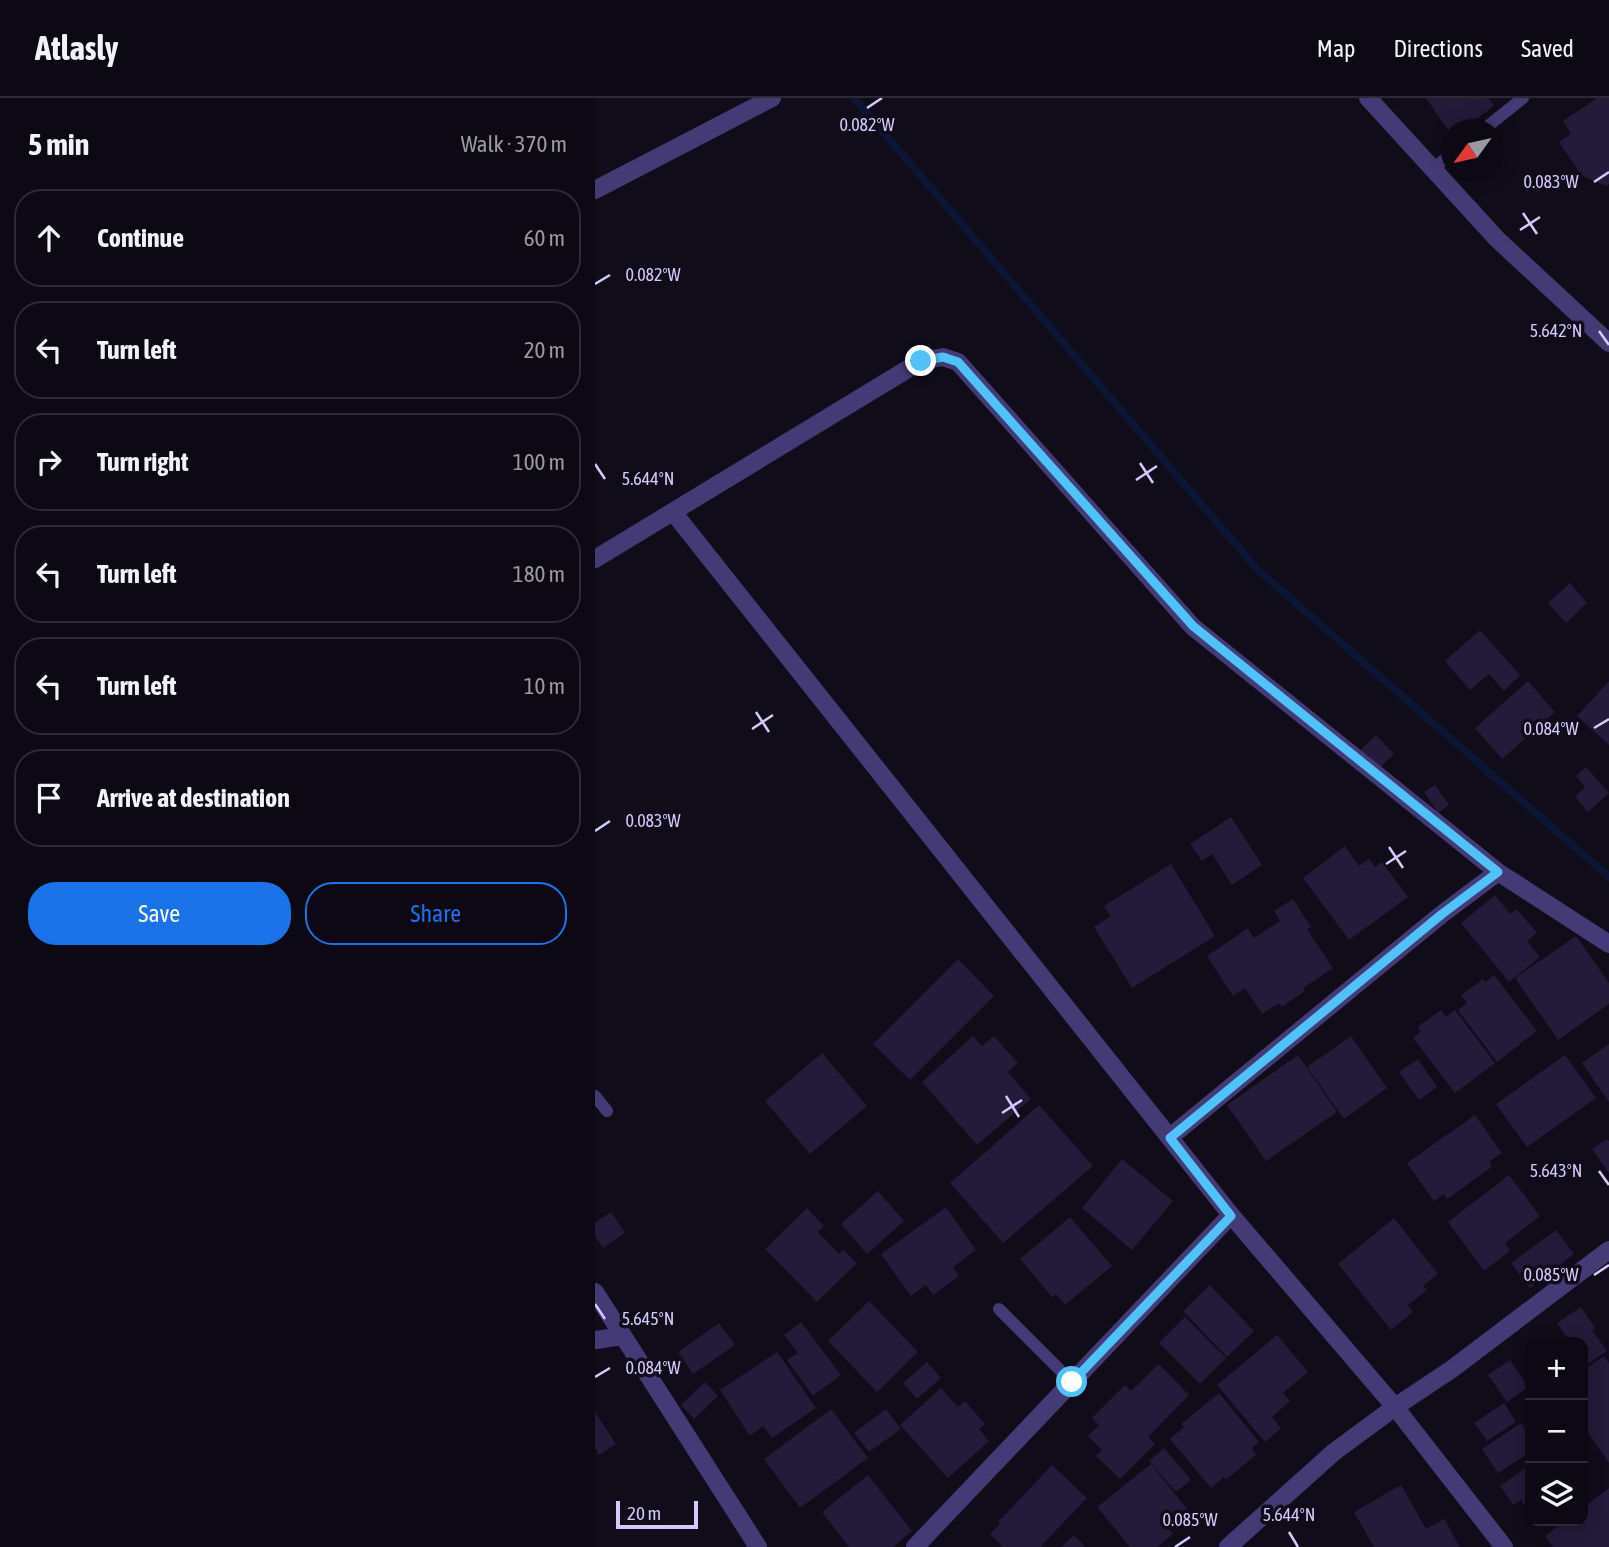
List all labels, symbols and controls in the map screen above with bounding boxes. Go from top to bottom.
text: Atlasly [35,29,118,67]
text: Map [1317,35,1355,62]
text: Directions [1393,35,1483,62]
text: Saved [1521,35,1574,62]
text: 0.082°W [839,114,895,135]
north arrow [1441,119,1504,182]
text: 5 min [28,127,89,161]
text: Walk · 370 m [461,131,567,157]
text: 0.083°W [1523,171,1579,192]
icon: ahead [30,219,68,257]
text: Continue [97,223,184,253]
text: 60 m [524,225,565,251]
text: 0.082°W [625,264,681,285]
text: 5.642°N [1530,320,1582,341]
icon: left [30,331,68,369]
text: Turn left [97,335,177,365]
text: 20 m [524,337,565,363]
route end [905,345,936,376]
icon: right [30,443,68,481]
text: Turn right [97,447,188,477]
text: 100 m [513,449,565,475]
text: 5.644°N [622,468,674,489]
icon: left [30,555,68,593]
text: Turn left [97,559,177,589]
text: 180 m [513,561,565,587]
icon: left [30,667,68,705]
text: Turn left [97,671,177,701]
text: 10 m [524,673,565,699]
text: 0.084°W [1523,718,1579,739]
icon: arrive [30,779,68,817]
text: Arrive at destination [97,783,290,813]
text: 0.083°W [625,810,681,831]
button: Save [28,882,291,945]
button: Share [305,882,567,945]
text: 5.643°N [1530,1160,1582,1181]
text: 0.085°W [1523,1264,1579,1285]
text: 5.645°N [622,1308,674,1329]
map controls [1525,1337,1588,1526]
button: + [1525,1337,1588,1400]
text: 0.084°W [625,1357,681,1378]
route start [1056,1366,1087,1397]
button: − [1525,1400,1588,1463]
button: layers [1525,1463,1588,1526]
scale bar [616,1498,698,1530]
text: 20 m [627,1502,661,1524]
text: 5.644°N [1263,1504,1315,1525]
text: 0.085°W [1162,1509,1218,1530]

